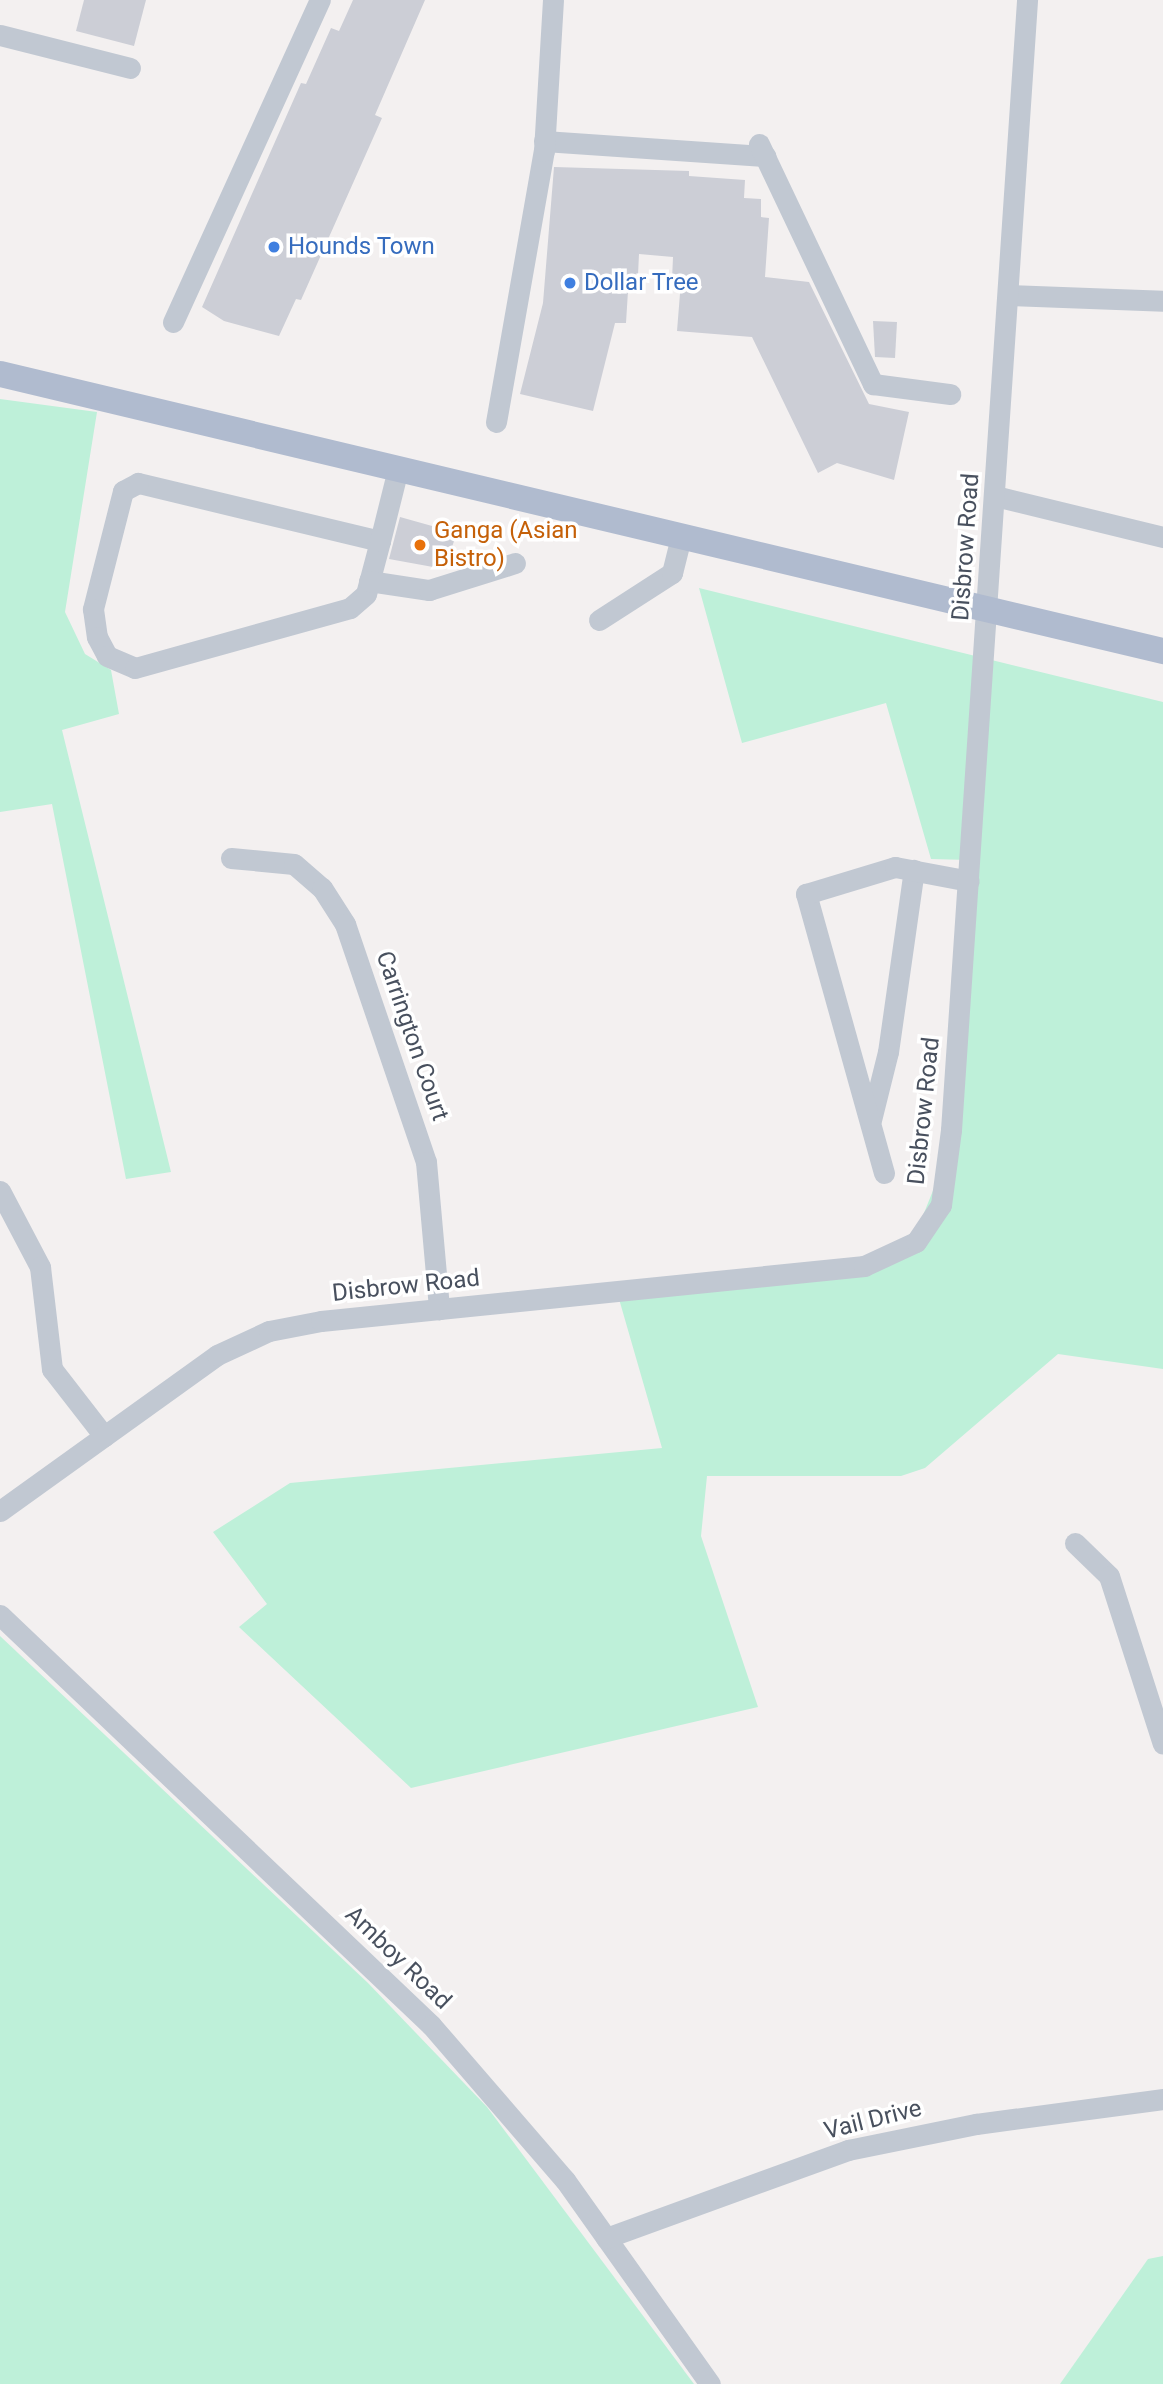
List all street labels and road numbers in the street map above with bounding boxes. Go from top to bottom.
street label: Disbrow Road [946,472,986,622]
street label: Carrington Court [370,948,454,1124]
street label: Disbrow Road [902,1036,946,1186]
street label: Disbrow Road [331,1264,481,1308]
street label: Amboy Road [339,1900,457,2016]
street label: Vail Drive [821,2094,925,2146]

